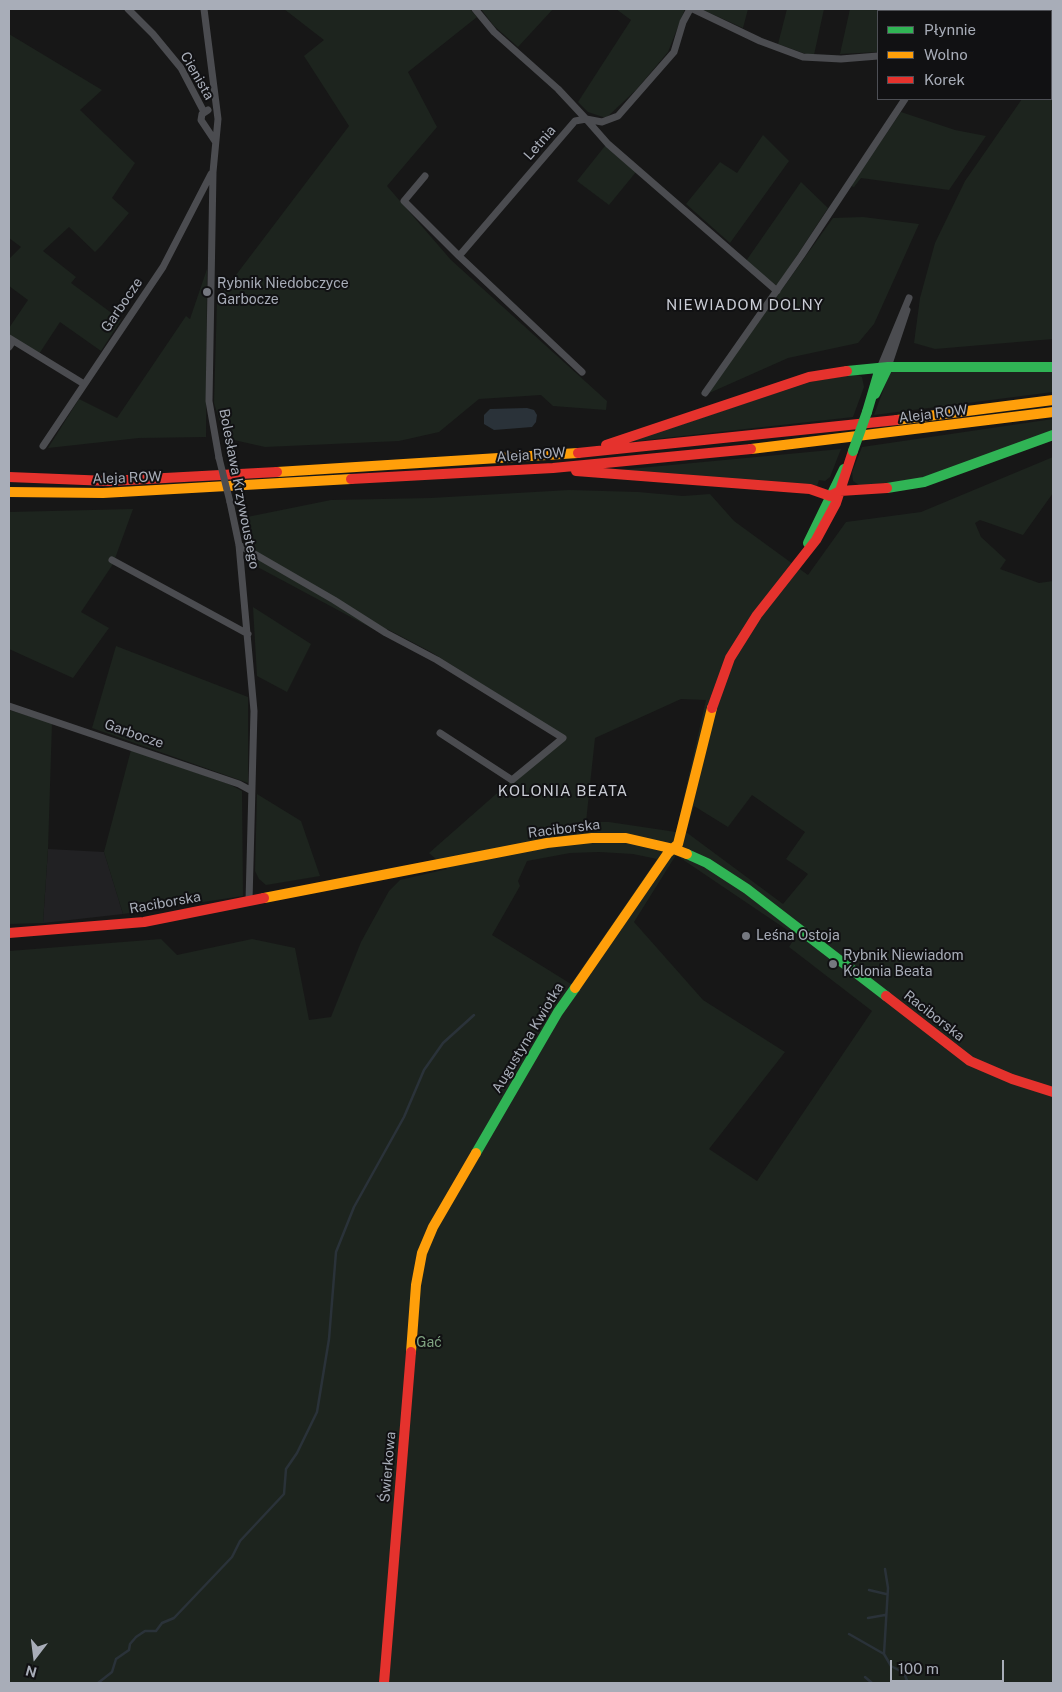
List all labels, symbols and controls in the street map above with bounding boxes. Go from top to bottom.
legend [877,10,1052,100]
text: Płynnie [924,21,976,38]
text: Wolno [924,46,968,63]
street label: Cienista [177,49,217,103]
text: Korek [924,71,965,88]
street label: Letnia [520,122,560,164]
street label: Garbocze [98,275,146,335]
place label: Rybnik Niedobczyce Garbocze [217,276,349,308]
marker: Rybnik Niedobczyce Garbocze [201,286,213,298]
district label: NIEWIADOM DOLNY [664,296,826,314]
street label: Aleja ROW [898,401,968,427]
street label: Bolesława Krzywoustego [215,407,263,571]
street label: Aleja ROW [496,444,566,466]
street label: Aleja ROW [92,468,162,488]
street label: Garbocze [102,716,166,752]
district label: KOLONIA BEATA [496,782,630,800]
street label: Raciborska [527,816,601,842]
street label: Raciborska [128,888,202,918]
place label: Leśna Ostoja [756,928,840,944]
marker: Leśna Ostoja [740,930,752,942]
place label: Rybnik Niewiadom Kolonia Beata [843,948,964,980]
marker: Rybnik Niewiadom Kolonia Beata [827,958,839,970]
street label: Augustyna Kwiotka [488,980,568,1096]
street label: Raciborska [900,987,968,1045]
park label: Gać [416,1335,442,1351]
street label: Świerkowa [377,1431,399,1503]
north arrow [10,1632,60,1682]
scale bar [892,1650,1006,1682]
text: 100 m [898,1660,939,1677]
text: N [24,1662,38,1681]

